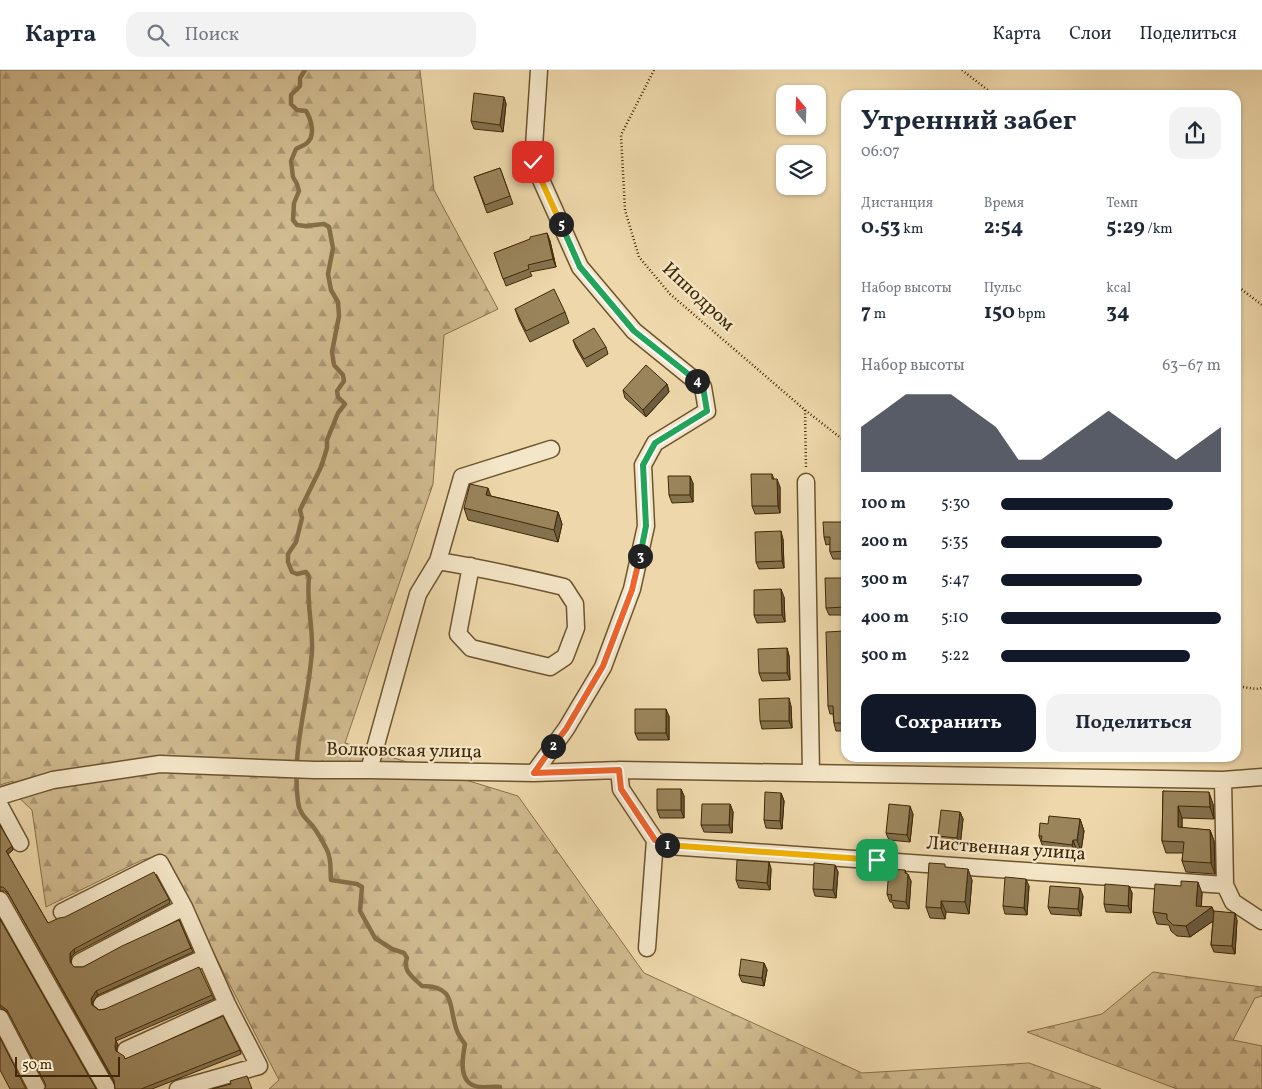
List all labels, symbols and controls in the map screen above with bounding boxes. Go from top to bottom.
search box [126,12,476,57]
text: Карта [25,18,96,52]
icon: search [144,21,172,49]
text: Поиск [184,22,239,48]
text: Карта [993,22,1041,47]
text: Слои [1069,22,1111,47]
text: Поделиться [1139,22,1237,47]
north arrow [776,85,826,135]
map controls [776,85,826,195]
text: Утренний забег [861,102,1076,141]
button: share [1169,107,1221,159]
pin [512,141,554,183]
text: 06:07 [861,141,900,163]
button: layers [776,145,826,195]
icon: check [519,148,547,176]
text: Дистанция [861,194,933,213]
text: Время [984,194,1024,213]
text: Темп [1106,194,1138,213]
pin: 5 [548,212,574,236]
text: 0.53 [861,213,901,242]
text: 2:54 [984,213,1023,242]
text: 5:29 [1106,213,1145,242]
text: 5 [558,215,565,234]
text: km [901,220,923,239]
text: /km [1145,220,1173,239]
street label: Ипподром [656,256,740,338]
text: Набор высоты [861,279,952,298]
text: Пульс [984,279,1021,298]
text: kcal [1106,279,1131,298]
text: 7 [861,298,871,327]
text: 150 [984,298,1015,327]
text: 34 [1106,298,1130,327]
text: m [871,305,886,324]
text: bpm [1015,305,1046,324]
text: Набор высоты [861,355,965,377]
text: 63–67 m [1162,355,1221,377]
pin: 4 [684,368,710,394]
text: 4 [693,372,702,391]
text: 100 m [861,493,906,515]
text: 5:30 [941,493,970,515]
text: 200 m [861,531,908,553]
text: 5:35 [941,531,968,553]
pin: 3 [628,544,652,568]
text: 3 [637,547,644,566]
text: 300 m [861,569,907,591]
text: 5:47 [941,569,970,591]
text: 400 m [861,607,909,629]
text: 5:10 [941,607,968,629]
text: 500 m [861,645,907,667]
text: 5:22 [941,645,970,667]
button: Сохранить [861,694,1036,752]
button: Поделиться [1046,694,1221,752]
pin: 2 [540,734,566,758]
street label: Волковская улица [326,737,482,765]
text: 2 [550,737,557,756]
street label: Лиственная улица [925,830,1087,868]
pin: 1 [654,832,680,858]
text: 1 [665,836,670,855]
pin [856,839,898,881]
icon: arrive [863,846,891,874]
scale bar [15,1054,120,1077]
text: 50 m [22,1056,52,1075]

